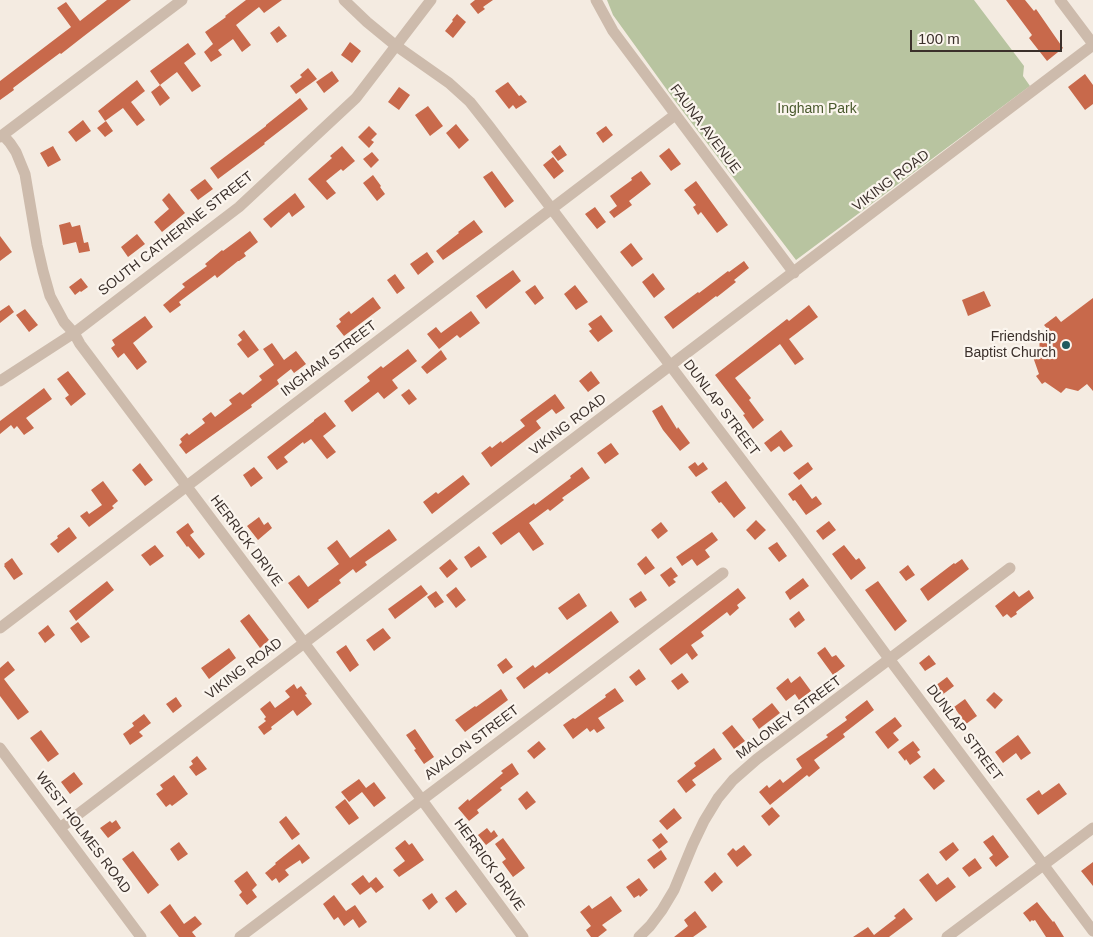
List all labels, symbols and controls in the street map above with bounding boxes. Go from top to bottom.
scale bar [913,20,1066,52]
text: 100 m [918,30,960,47]
street label: FAUNA AVENUE [666,81,744,177]
park label: Ingham Park [777,101,857,117]
street label: VIKING ROAD [849,147,933,215]
street label: SOUTH CATHERINE STREET [95,168,257,300]
street label: INGHAM STREET [278,318,380,400]
place label: Friendship Baptist Church [964,329,1056,362]
marker: Friendship Baptist Church [1060,339,1072,351]
street label: DUNLAP STREET [679,357,763,459]
street label: VIKING ROAD [526,391,610,459]
street label: HERRICK DRIVE [206,492,286,590]
street label: VIKING ROAD [202,635,286,703]
street label: MALONEY STREET [733,673,845,763]
street label: DUNLAP STREET [922,682,1006,784]
street label: AVALON STREET [421,702,523,784]
street label: WEST HOLMES ROAD [32,769,134,897]
street label: HERRICK DRIVE [450,816,528,914]

